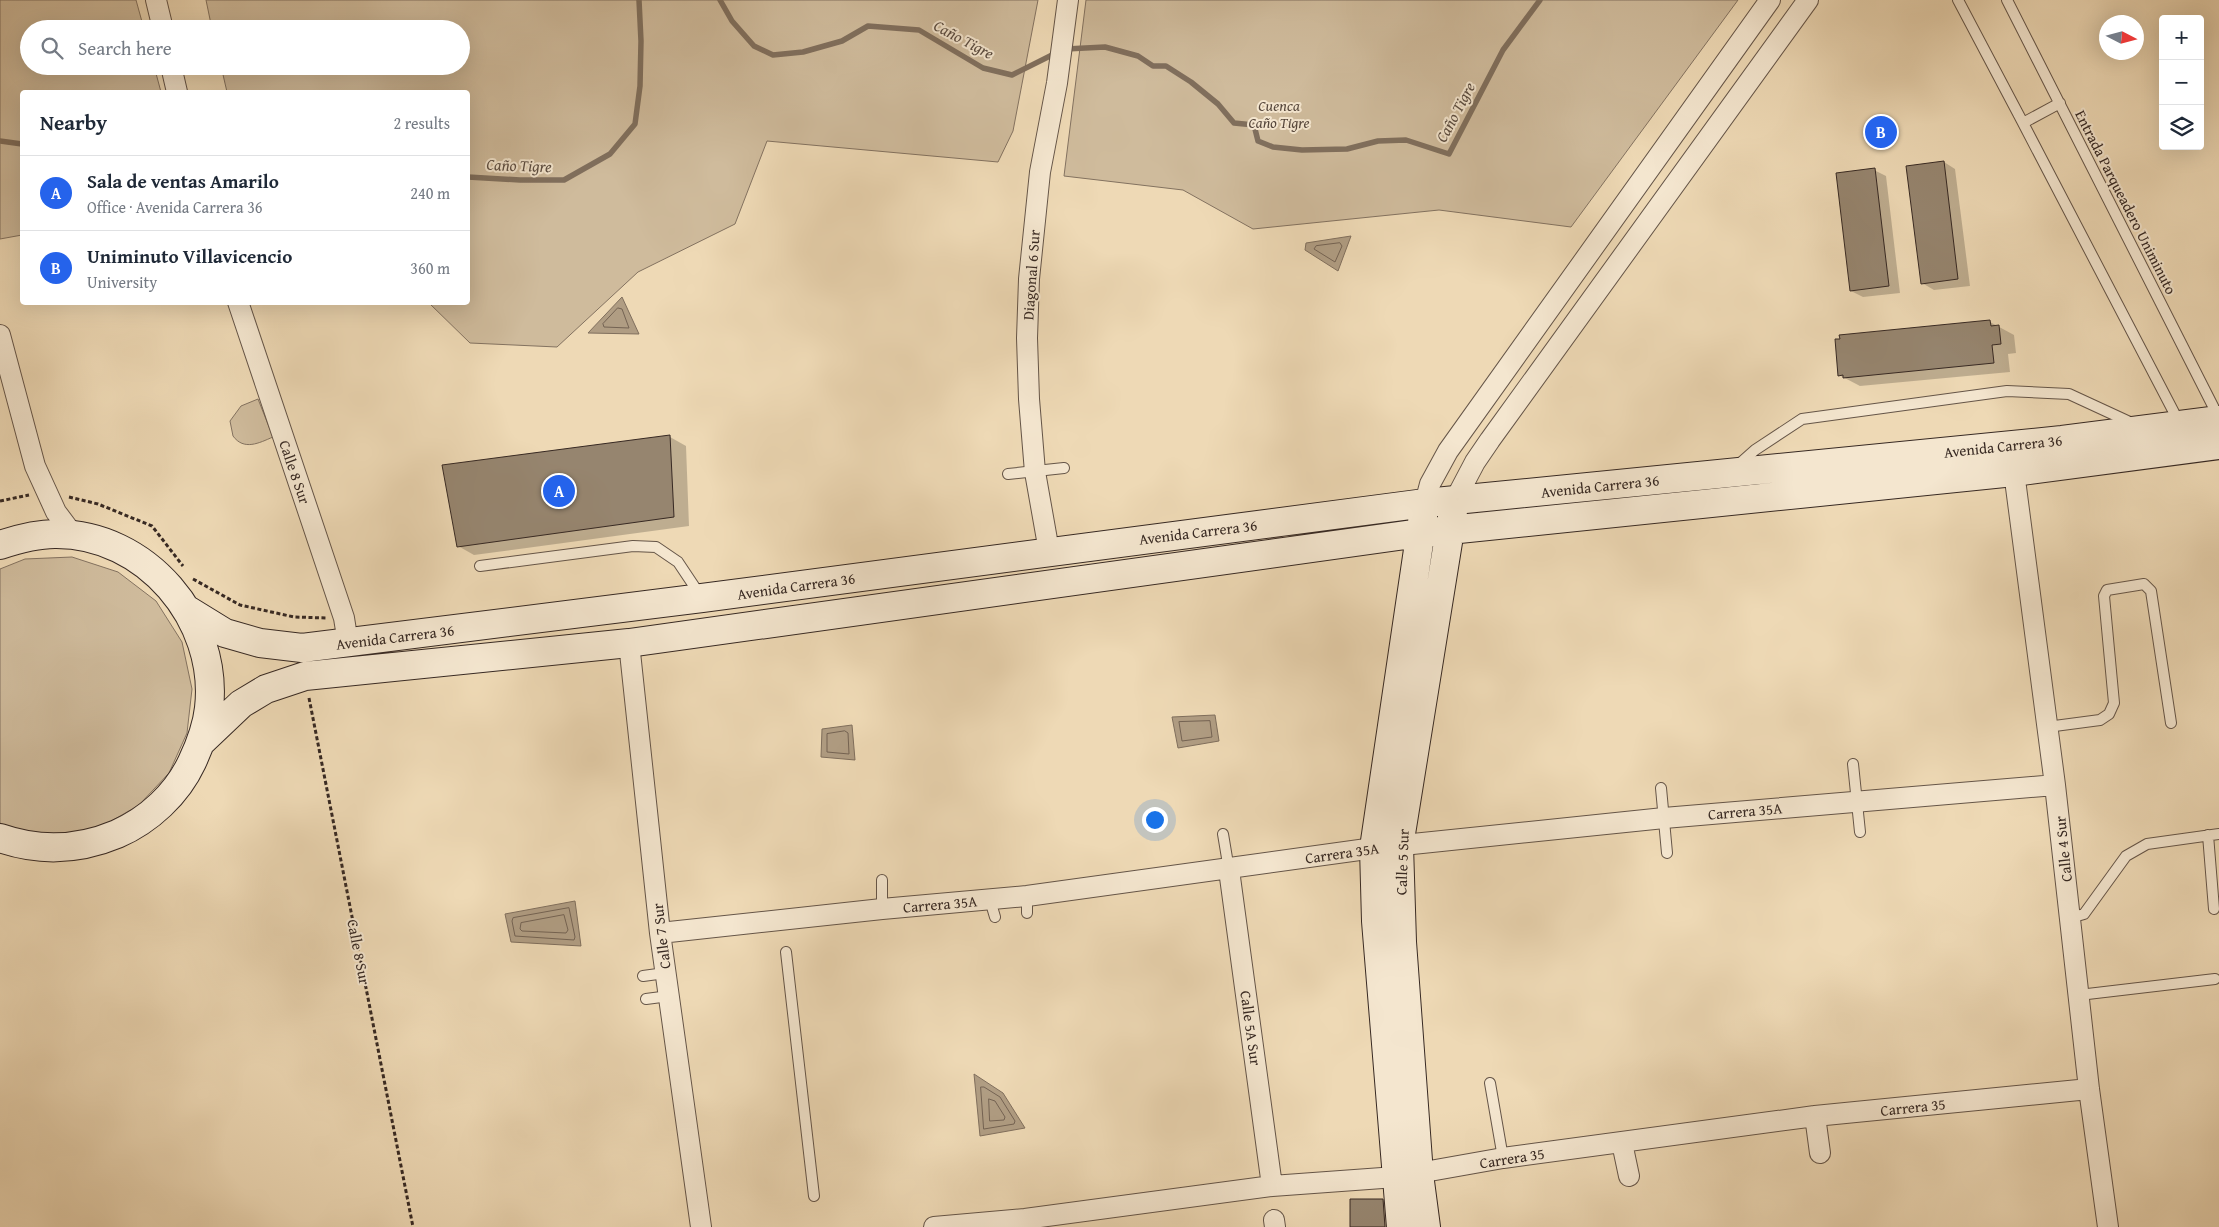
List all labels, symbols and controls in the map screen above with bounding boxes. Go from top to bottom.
water label: Caño Tigre [930,13,999,65]
north arrow [2099,15,2144,60]
map controls [2159,15,2204,150]
button: + [2159,15,2204,60]
search box [20,20,470,75]
icon: search [38,34,66,62]
text: Search here [78,34,172,62]
button: − [2159,60,2204,105]
water label: Caño Tigre [1429,77,1481,146]
park label: Cuenca Caño Tigre [1248,95,1310,133]
button: layers [2159,105,2204,150]
street label: Entrada Parqueadero Uniminuto [2070,106,2182,298]
text: Nearby [40,107,107,138]
text: 2 results [393,111,450,135]
pin: B [1865,113,1897,151]
water label: Caño Tigre [486,152,553,178]
text: Sala de ventas Amarilo [87,167,279,195]
text: A [51,181,61,205]
text: 240 m [410,181,450,205]
text: Office · Avenida Carrera 36 [87,195,263,219]
street label: Diagonal 6 Sur [1017,229,1045,321]
text: Uniminuto Villavicencio [87,242,292,270]
text: B [51,256,61,280]
text: 360 m [410,256,450,280]
text: University [87,270,157,294]
street label: Avenida Carrera 36 [1943,429,2063,463]
street label: Calle 8 Sur [274,437,316,507]
street label: Avenida Carrera 36 [1540,469,1660,503]
pin: A [543,472,575,510]
street label: Avenida Carrera 36 [1138,514,1258,550]
street label: Avenida Carrera 36 [736,567,856,605]
street label: Avenida Carrera 36 [335,619,455,655]
street label: Carrera 35A [1707,797,1783,825]
your location [1142,807,1168,833]
street label: Calle 4 Sur [2049,815,2077,883]
street label: Calle 5 Sur [1390,829,1414,895]
street label: Carrera 35A [1304,837,1380,869]
street label: Carrera 35A [902,890,978,918]
street label: Calle 7 Sur [647,902,675,970]
street label: Calle 8 Sur [342,918,376,986]
street label: Calle 5A Sur [1235,989,1267,1067]
street label: Carrera 35 [1879,1093,1947,1121]
street label: Carrera 35 [1478,1143,1546,1173]

